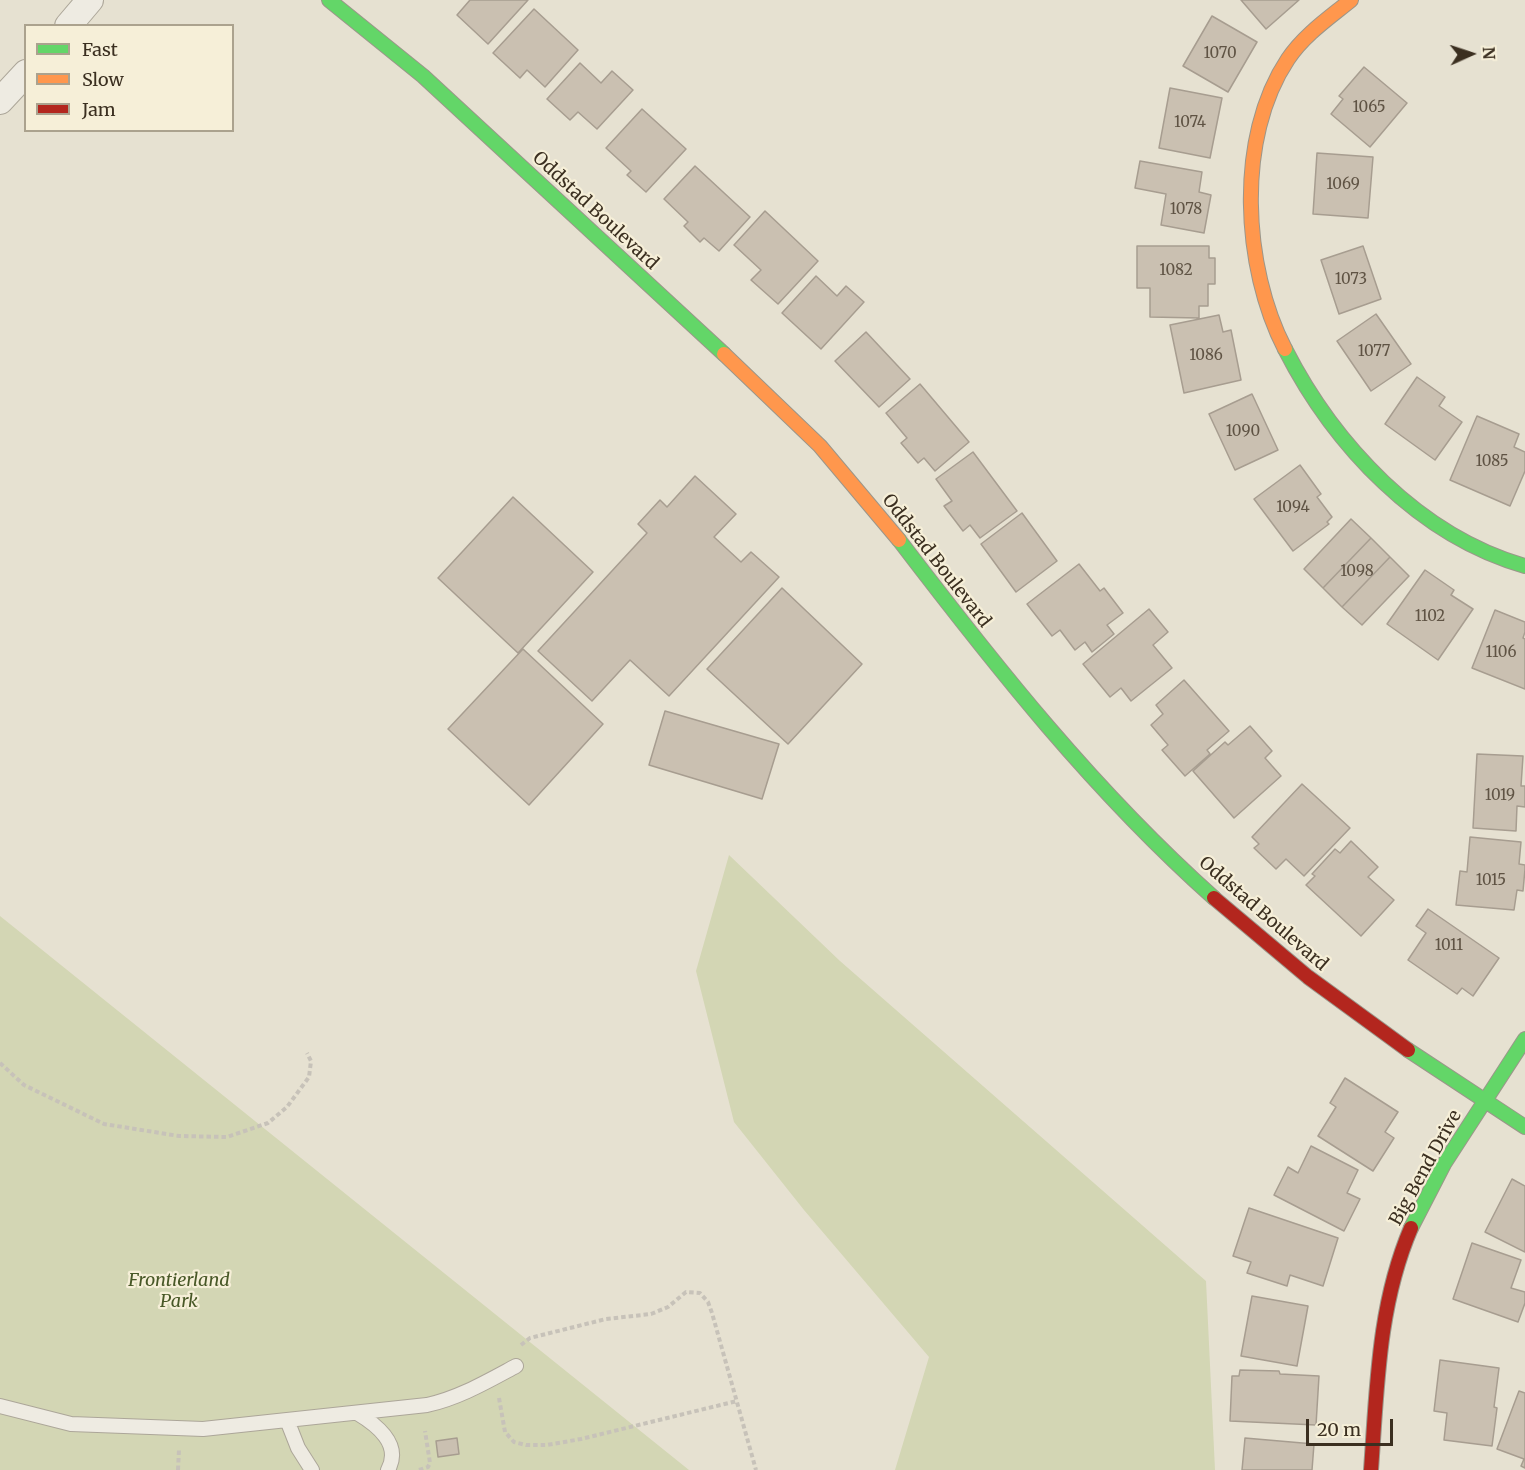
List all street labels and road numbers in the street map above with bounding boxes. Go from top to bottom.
street label: Oddstad Boulevard [528,147,662,275]
street label: Oddstad Boulevard [877,490,995,632]
street label: Oddstad Boulevard [1194,852,1332,976]
street label: Big Bend Drive [1385,1107,1467,1229]

